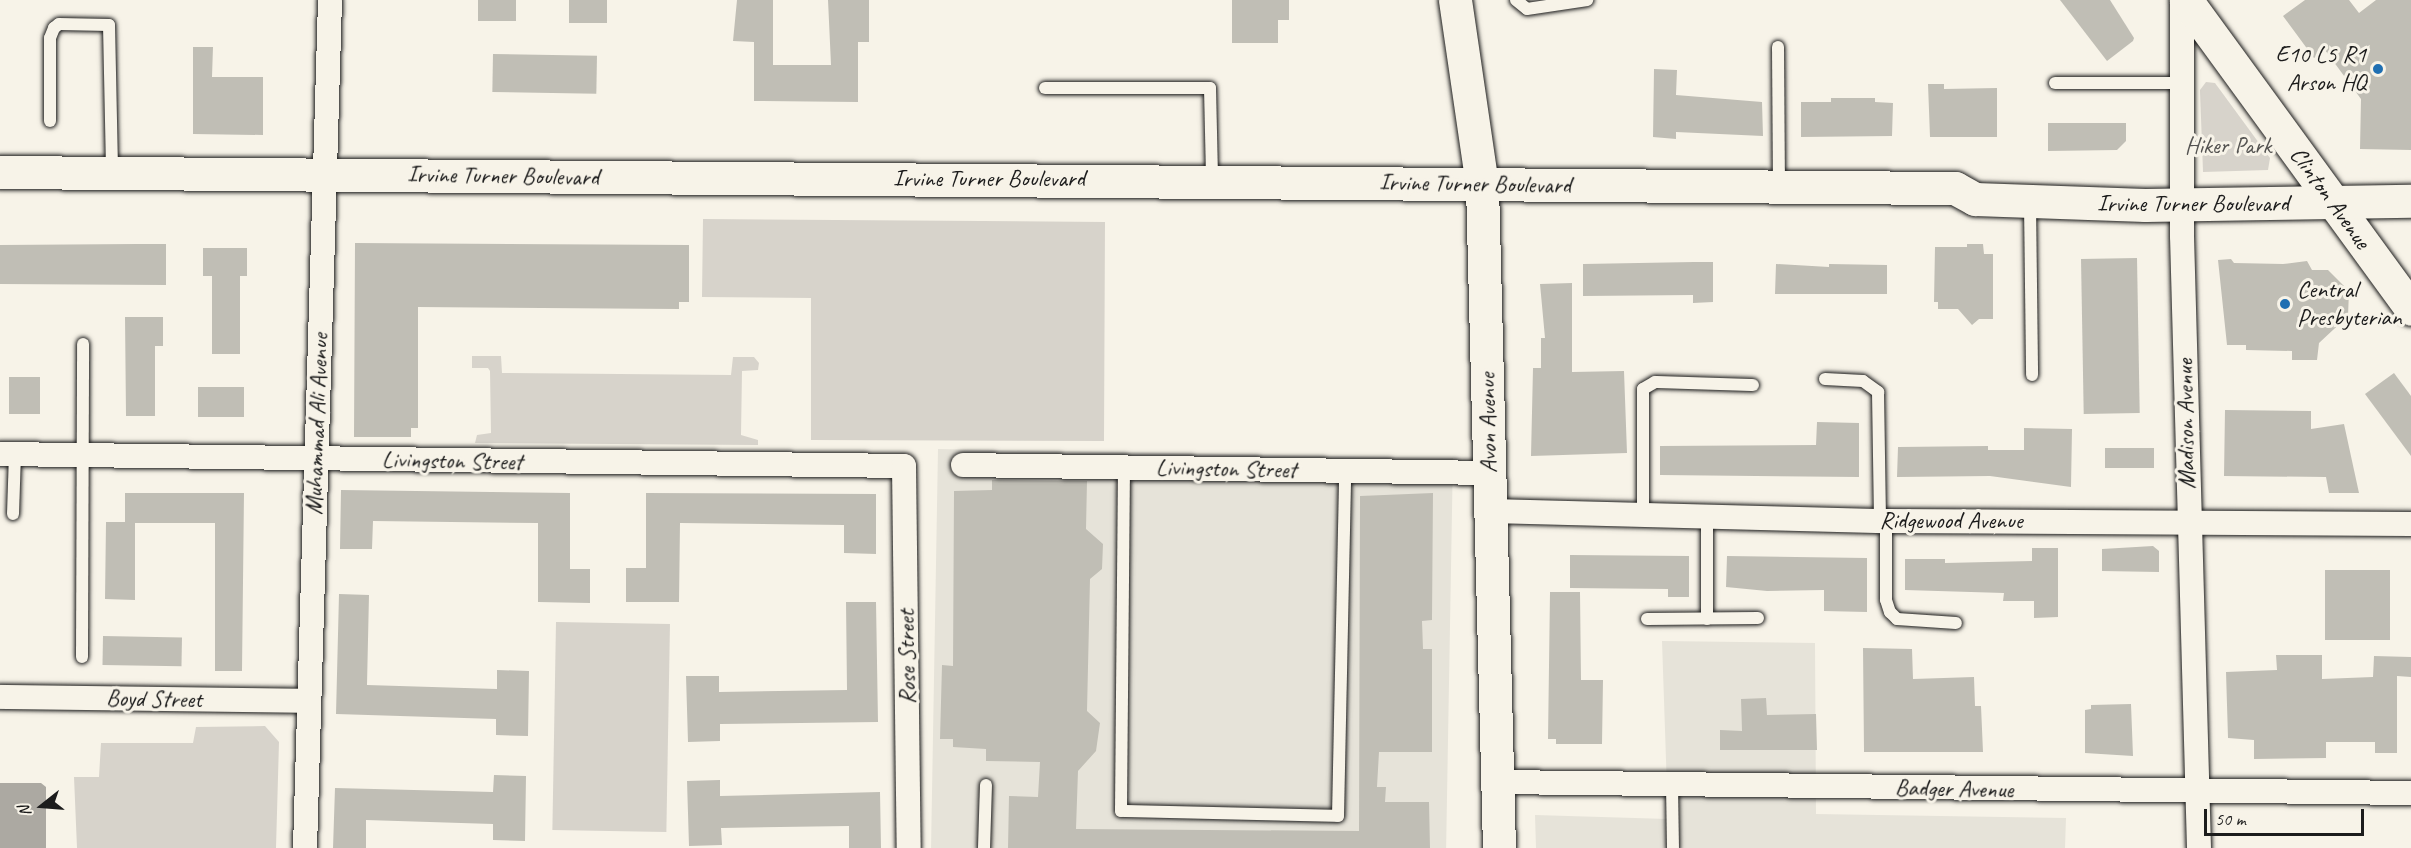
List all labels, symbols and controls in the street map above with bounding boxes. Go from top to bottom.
place label: E10 L5 R1 Arson HQ [2275,41,2366,97]
marker: E10 L5 R1 Arson HQ [2371,62,2385,76]
park label: Hiker Park [2184,132,2272,160]
street label: Clinton Avenue [2283,141,2377,255]
street label: Irvine Turner Boulevard [407,160,599,192]
street label: Irvine Turner Boulevard [893,165,1085,193]
street label: Irvine Turner Boulevard [1379,168,1571,200]
street label: Irvine Turner Boulevard [2097,190,2289,218]
place label: Central Presbyterian [2297,276,2402,332]
marker: Central Presbyterian [2278,297,2292,311]
street label: Muhammad Ali Avenue [299,333,335,515]
street label: Madison Avenue [2170,359,2202,489]
street label: Avon Avenue [1473,373,1503,473]
street label: Livingston Street [382,445,522,477]
street label: Livingston Street [1156,453,1296,485]
street label: Ridgewood Avenue [1880,507,2022,535]
street label: Rose Street [892,609,922,705]
street label: Boyd Street [106,684,202,714]
street label: Badger Avenue [1895,774,2013,804]
north arrow [12,776,72,836]
scale bar [2207,797,2368,835]
text: N [14,804,36,819]
text: 50 m [2215,808,2246,830]

